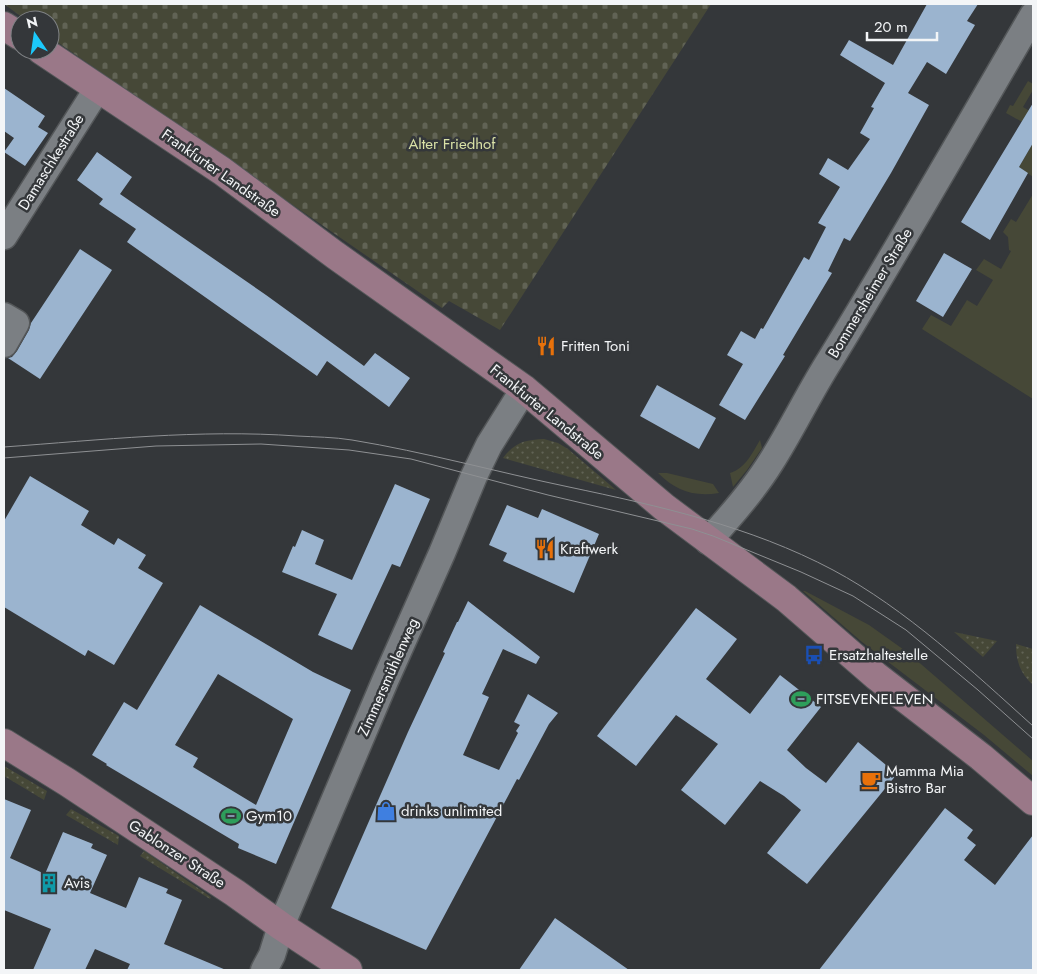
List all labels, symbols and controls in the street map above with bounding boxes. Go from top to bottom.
north arrow [10,10,60,60]
scale bar [867,10,937,42]
text: N [24,11,40,33]
text: 20 m [874,16,908,38]
street label: Damaschkestraße [13,109,90,214]
street label: Frankfurter Landstraße [157,124,285,223]
park label: Alter Friedhof [408,133,496,155]
street label: Bommersheimer Straße [823,224,918,362]
restaurant icon: Fritten Toni [535,335,557,357]
place label: Fritten Toni [561,335,630,357]
street label: Frankfurter Landstraße [485,359,609,465]
restaurant icon: Kraftwerk [534,538,556,560]
place label: Kraftwerk [560,538,619,560]
street label: Zimmersmühlenweg [352,614,424,740]
bus stop icon: Ersatzhaltestelle [803,644,825,666]
place label: Ersatzhaltestelle [829,644,928,666]
sports icon: FITSEVENELEVEN [790,688,812,710]
place label: FITSEVENELEVEN [816,688,933,710]
place label: Mamma Mia Bistro Bar [886,760,964,799]
cafe icon: Mamma Mia Bistro Bar [860,769,882,791]
shop icon: drinks unlimited [375,800,397,822]
place label: drinks unlimited [401,800,502,822]
sports icon: Gym10 [220,805,242,827]
place label: Gym10 [246,805,292,827]
street label: Gablonzer Straße [124,814,230,894]
building icon: Avis [38,872,60,894]
place label: Avis [64,872,90,894]

